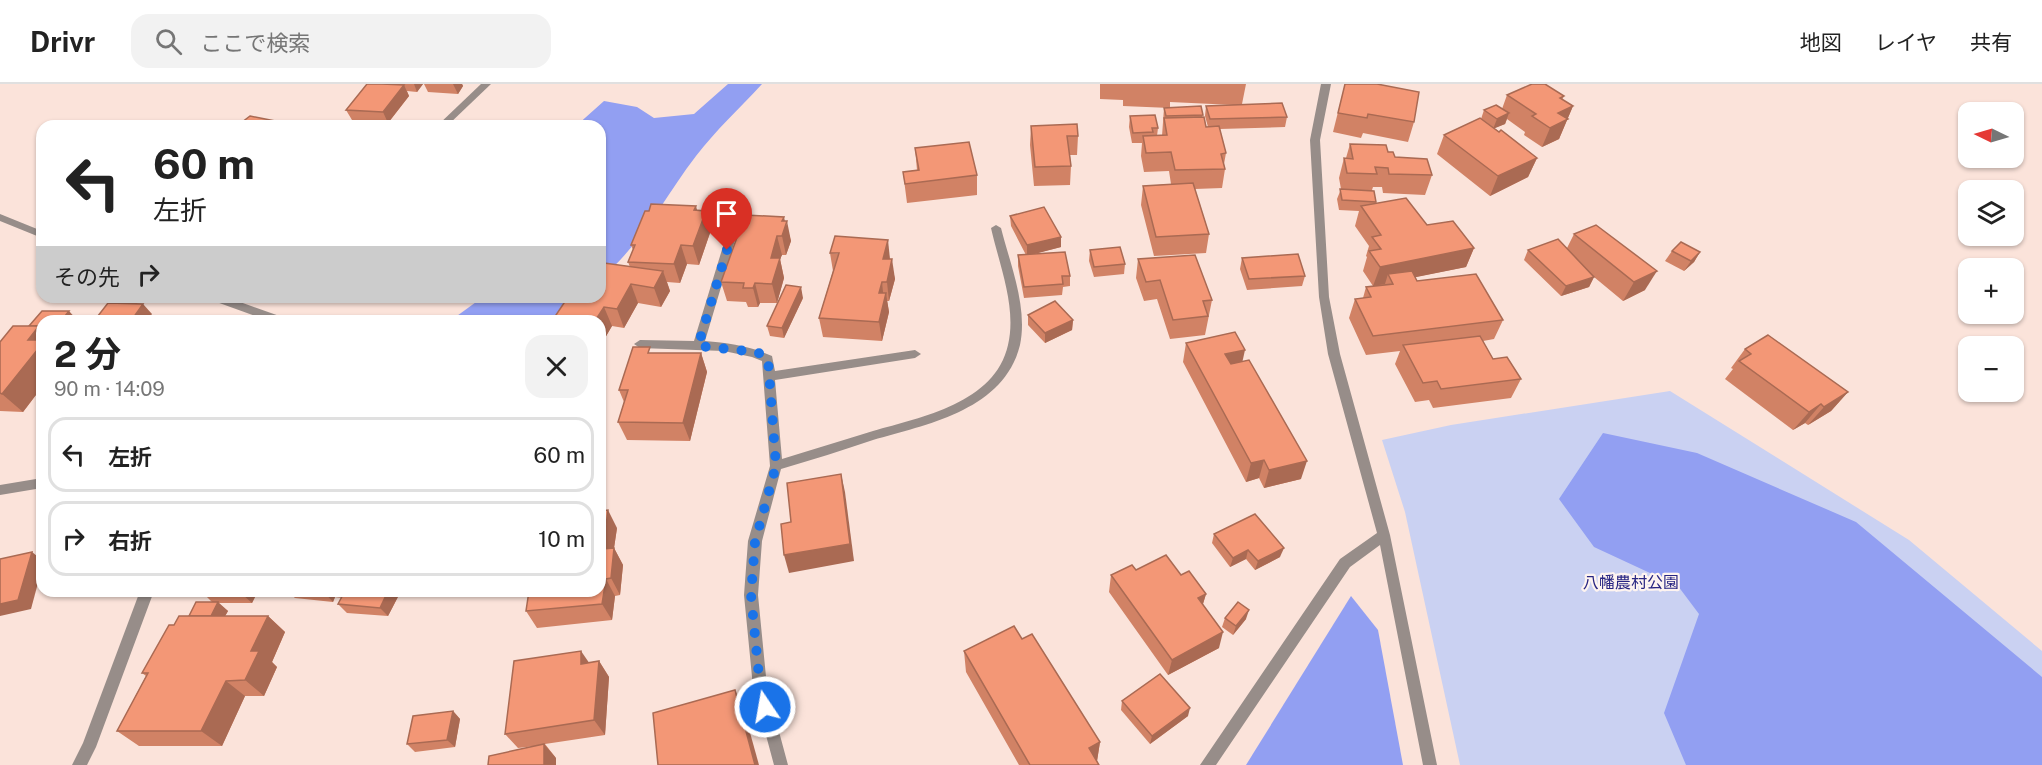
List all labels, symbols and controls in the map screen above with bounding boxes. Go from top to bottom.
search box [131,14,551,68]
text: Drivr [30,25,95,58]
icon: search [152,25,185,58]
text: ここで検索 [200,30,310,56]
text: 地図 [1800,30,1842,55]
text: レイヤ [1875,30,1937,55]
text: 共有 [1970,30,2012,55]
north arrow [1958,102,2024,168]
map controls [1958,102,2024,402]
text: 60 m [153,139,255,188]
icon: left [54,144,132,222]
button: layers [1958,180,2024,246]
pin [701,188,752,250]
text: 左折 [153,194,207,226]
icon: arrive [710,197,743,230]
icon: right [132,258,165,291]
button: + [1958,258,2024,324]
text: その先 [54,264,120,290]
text: 2 分 [54,333,121,375]
button: close [525,335,588,398]
button: − [1958,336,2024,402]
text: 90 m · 14:09 [54,377,165,401]
icon: left [57,438,90,471]
text: 60 m [534,442,585,468]
text: 左折 [108,444,152,470]
icon: right [57,522,90,555]
text: 10 m [538,526,585,552]
text: 右折 [108,528,152,554]
park label: 八幡農村公園 [1583,573,1679,592]
position arrow [733,675,797,739]

